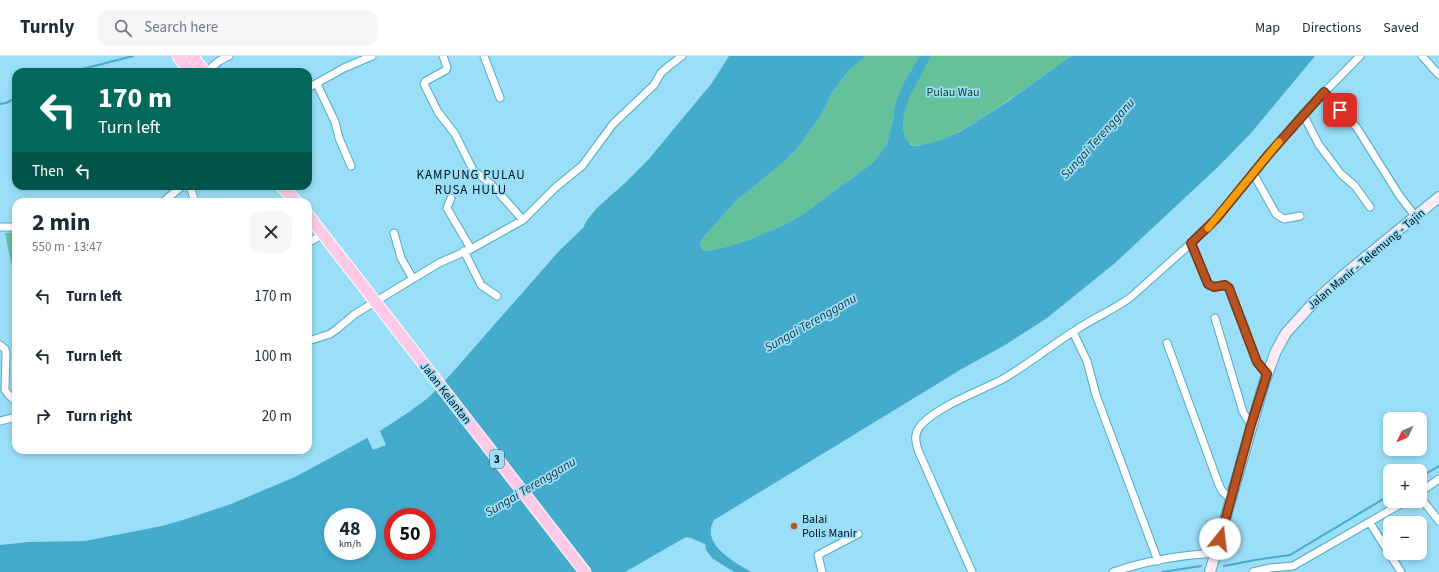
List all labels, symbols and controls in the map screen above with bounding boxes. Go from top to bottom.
search box [98,10,378,46]
text: Turnly [20,14,74,41]
icon: search [112,17,134,39]
text: Search here [144,17,218,38]
text: Map [1255,18,1280,38]
text: Directions [1302,18,1361,38]
text: Saved [1383,18,1419,38]
text: 170 m [98,78,172,118]
icon: left [32,84,84,136]
park label: Pulau Wau [926,84,980,101]
pin [1323,93,1357,127]
water label: Sungai Terengganu [1056,94,1139,183]
icon: arrive [1329,99,1351,121]
text: Turn left [98,115,160,140]
icon: left [72,160,94,182]
text: Then [32,161,64,182]
district label: KAMPUNG PULAU RUSA HULU [416,166,526,199]
text: 2 min [32,205,90,240]
street label: Jalan Manir - Telemung - Tajin [1304,205,1429,314]
button: close [250,211,292,253]
text: 550 m · 13:47 [32,238,102,256]
icon: left [32,285,54,307]
text: Turn left [66,286,122,307]
text: 170 m [254,286,292,307]
water label: Sungai Terengganu [761,289,860,357]
icon: left [32,345,54,367]
text: Turn left [66,346,122,367]
text: 100 m [254,346,292,367]
street label: Jalan Kelantan [416,359,475,428]
icon: right [32,405,54,427]
text: Turn right [66,406,132,427]
text: 20 m [262,406,292,427]
north arrow [1383,412,1427,456]
map controls [1383,412,1427,560]
road number: 3 [490,450,504,468]
water label: Sungai Terengganu [482,452,580,521]
button: + [1383,464,1427,508]
speed limit sign: 50 [384,508,436,560]
place label: Balai Polis Manir [802,511,858,542]
text: 48 [339,515,361,543]
button: − [1383,516,1427,560]
position arrow [1199,518,1241,560]
marker: Balai Polis Manir [789,521,799,531]
text: km/h [339,537,361,551]

